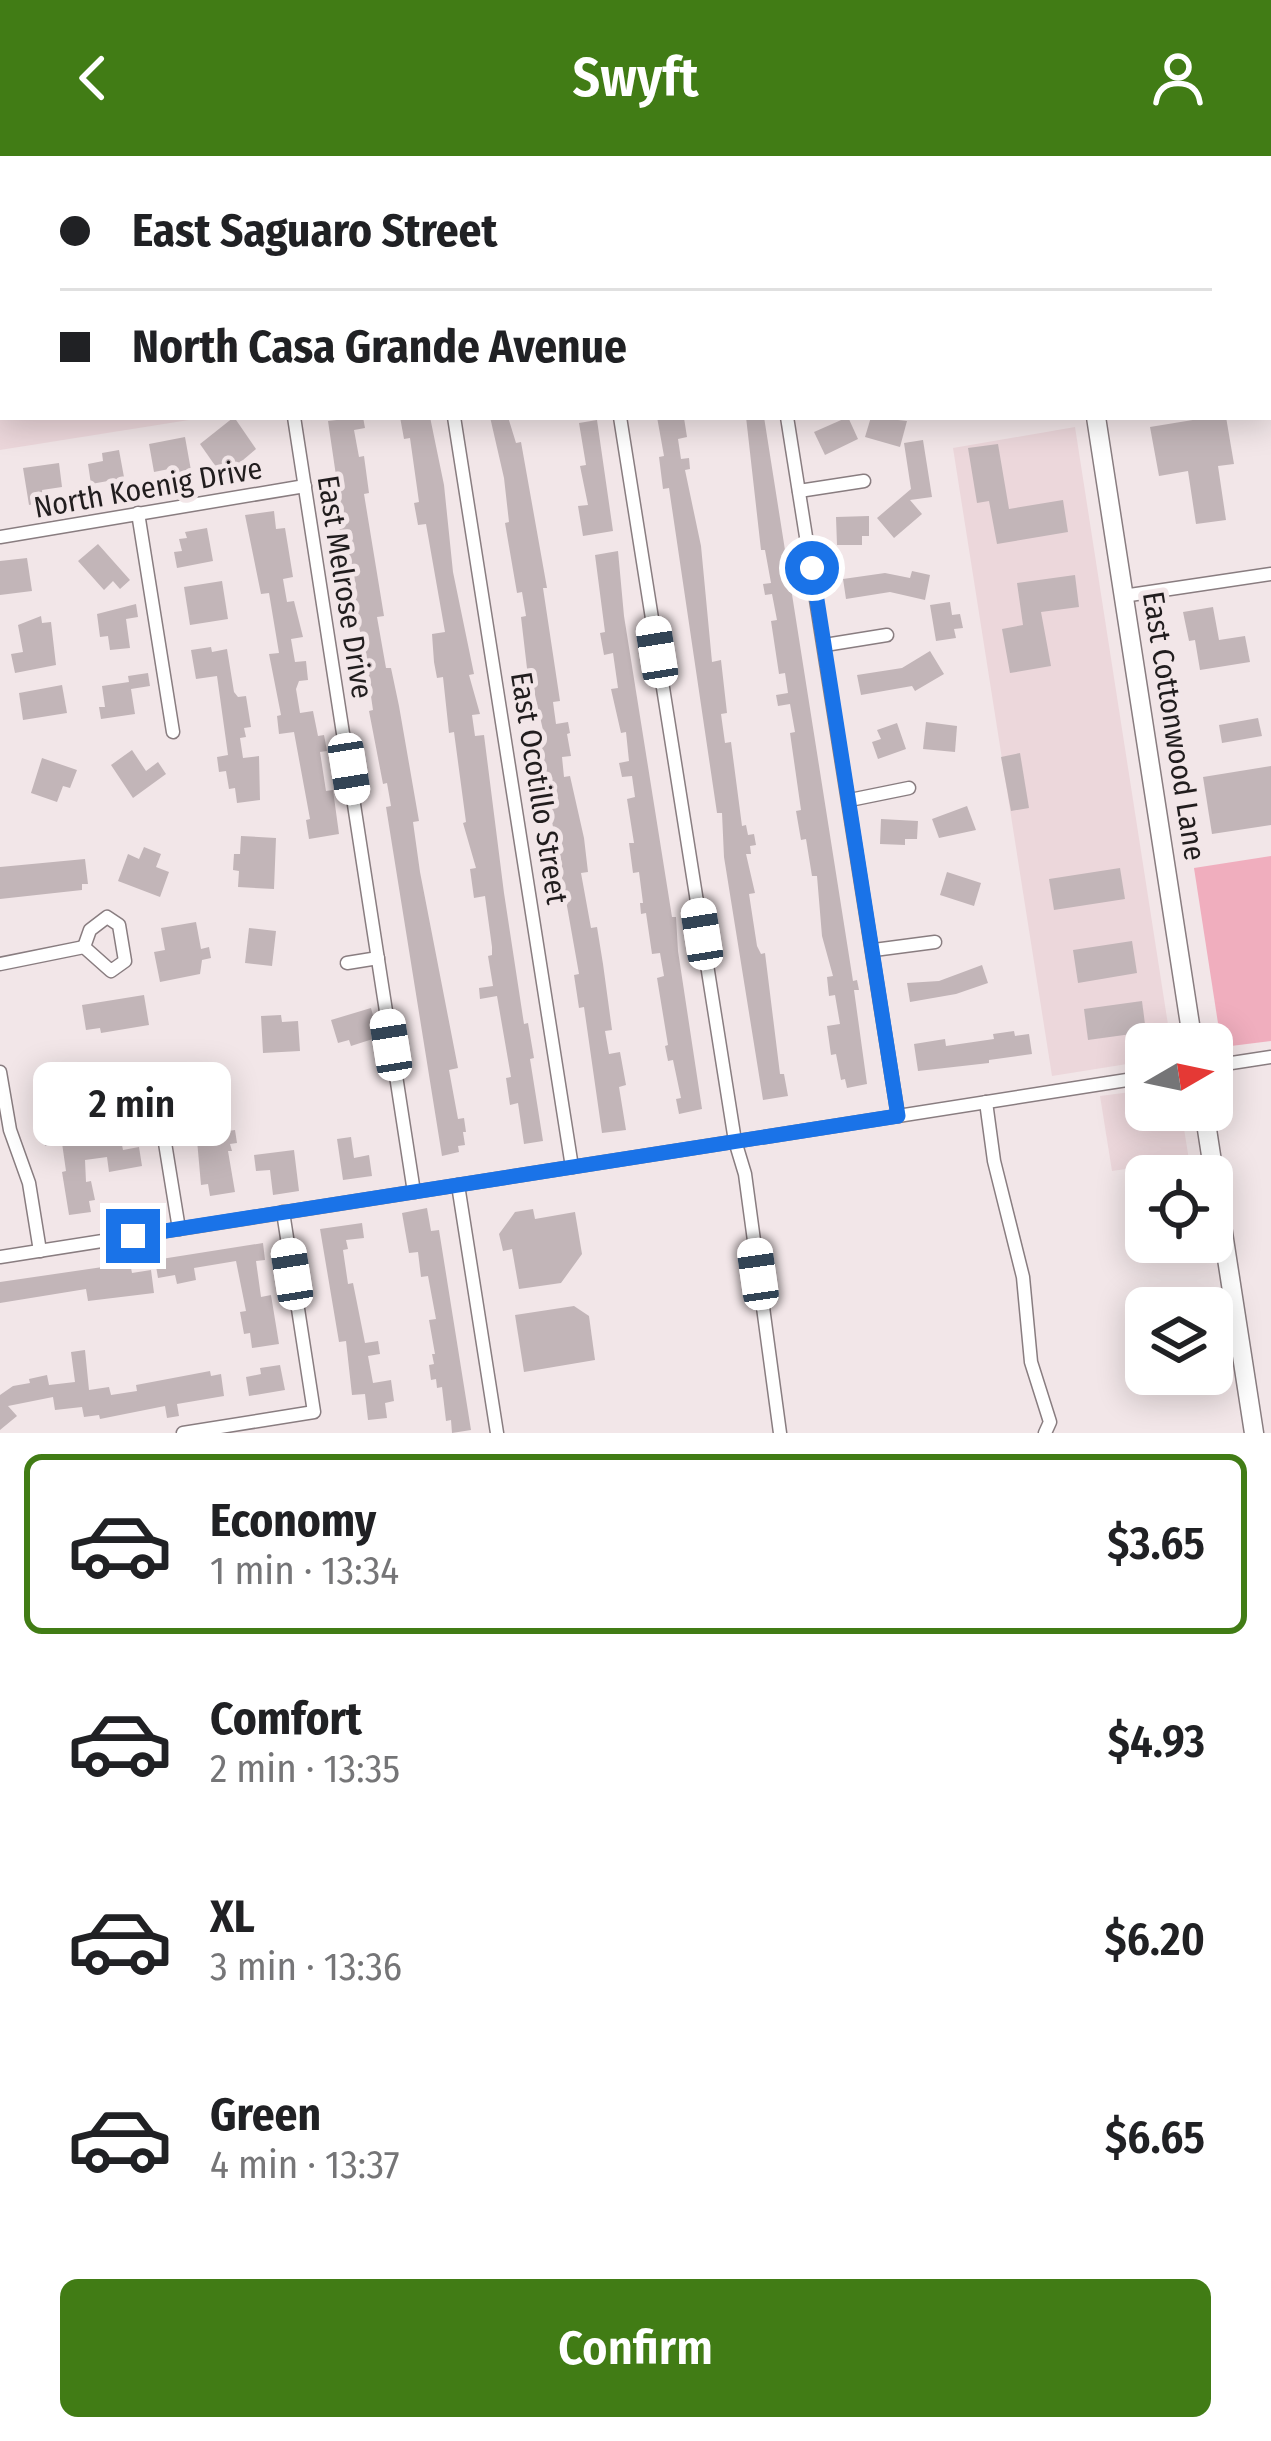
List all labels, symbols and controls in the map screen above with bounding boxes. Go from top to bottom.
icon: back [60,45,126,111]
icon: person [1145,45,1211,111]
text: Swyft [573,46,698,110]
text: East Saguaro Street [132,204,497,258]
text: North Casa Grande Avenue [132,320,627,374]
street label: North Koenig Drive [31,450,265,526]
street label: East Melrose Drive [310,473,380,701]
route start [785,541,839,595]
street label: East Cottonwood Lane [1135,589,1213,863]
car [634,614,680,690]
street label: East Ocotillo Street [503,669,575,907]
car [326,731,372,807]
car [679,896,725,972]
car [368,1007,414,1083]
north arrow [1125,1023,1233,1131]
map controls [1125,1023,1233,1395]
callout: 2 min [34,1062,232,1146]
text: 2 min [89,1081,175,1127]
button: locate [1125,1155,1233,1263]
route end [106,1209,160,1263]
car [269,1236,315,1312]
car [735,1236,781,1312]
button: layers [1125,1287,1233,1395]
icon: car [66,1490,174,1598]
text: Economy [210,1494,376,1548]
text: $3.65 [1107,1517,1205,1571]
text: 1 min · 13:34 [210,1548,399,1594]
icon: car [66,1688,174,1796]
text: Comfort [210,1692,362,1746]
text: $4.93 [1108,1715,1205,1769]
text: 2 min · 13:35 [210,1746,400,1792]
icon: car [66,1886,174,1994]
text: XL [210,1890,255,1944]
text: $6.20 [1104,1913,1205,1967]
text: 3 min · 13:36 [210,1944,402,1990]
icon: car [66,2084,174,2192]
text: Green [210,2088,321,2142]
text: $6.65 [1105,2111,1205,2165]
text: 4 min · 13:37 [210,2142,400,2188]
button: Confirm [60,2279,1211,2417]

